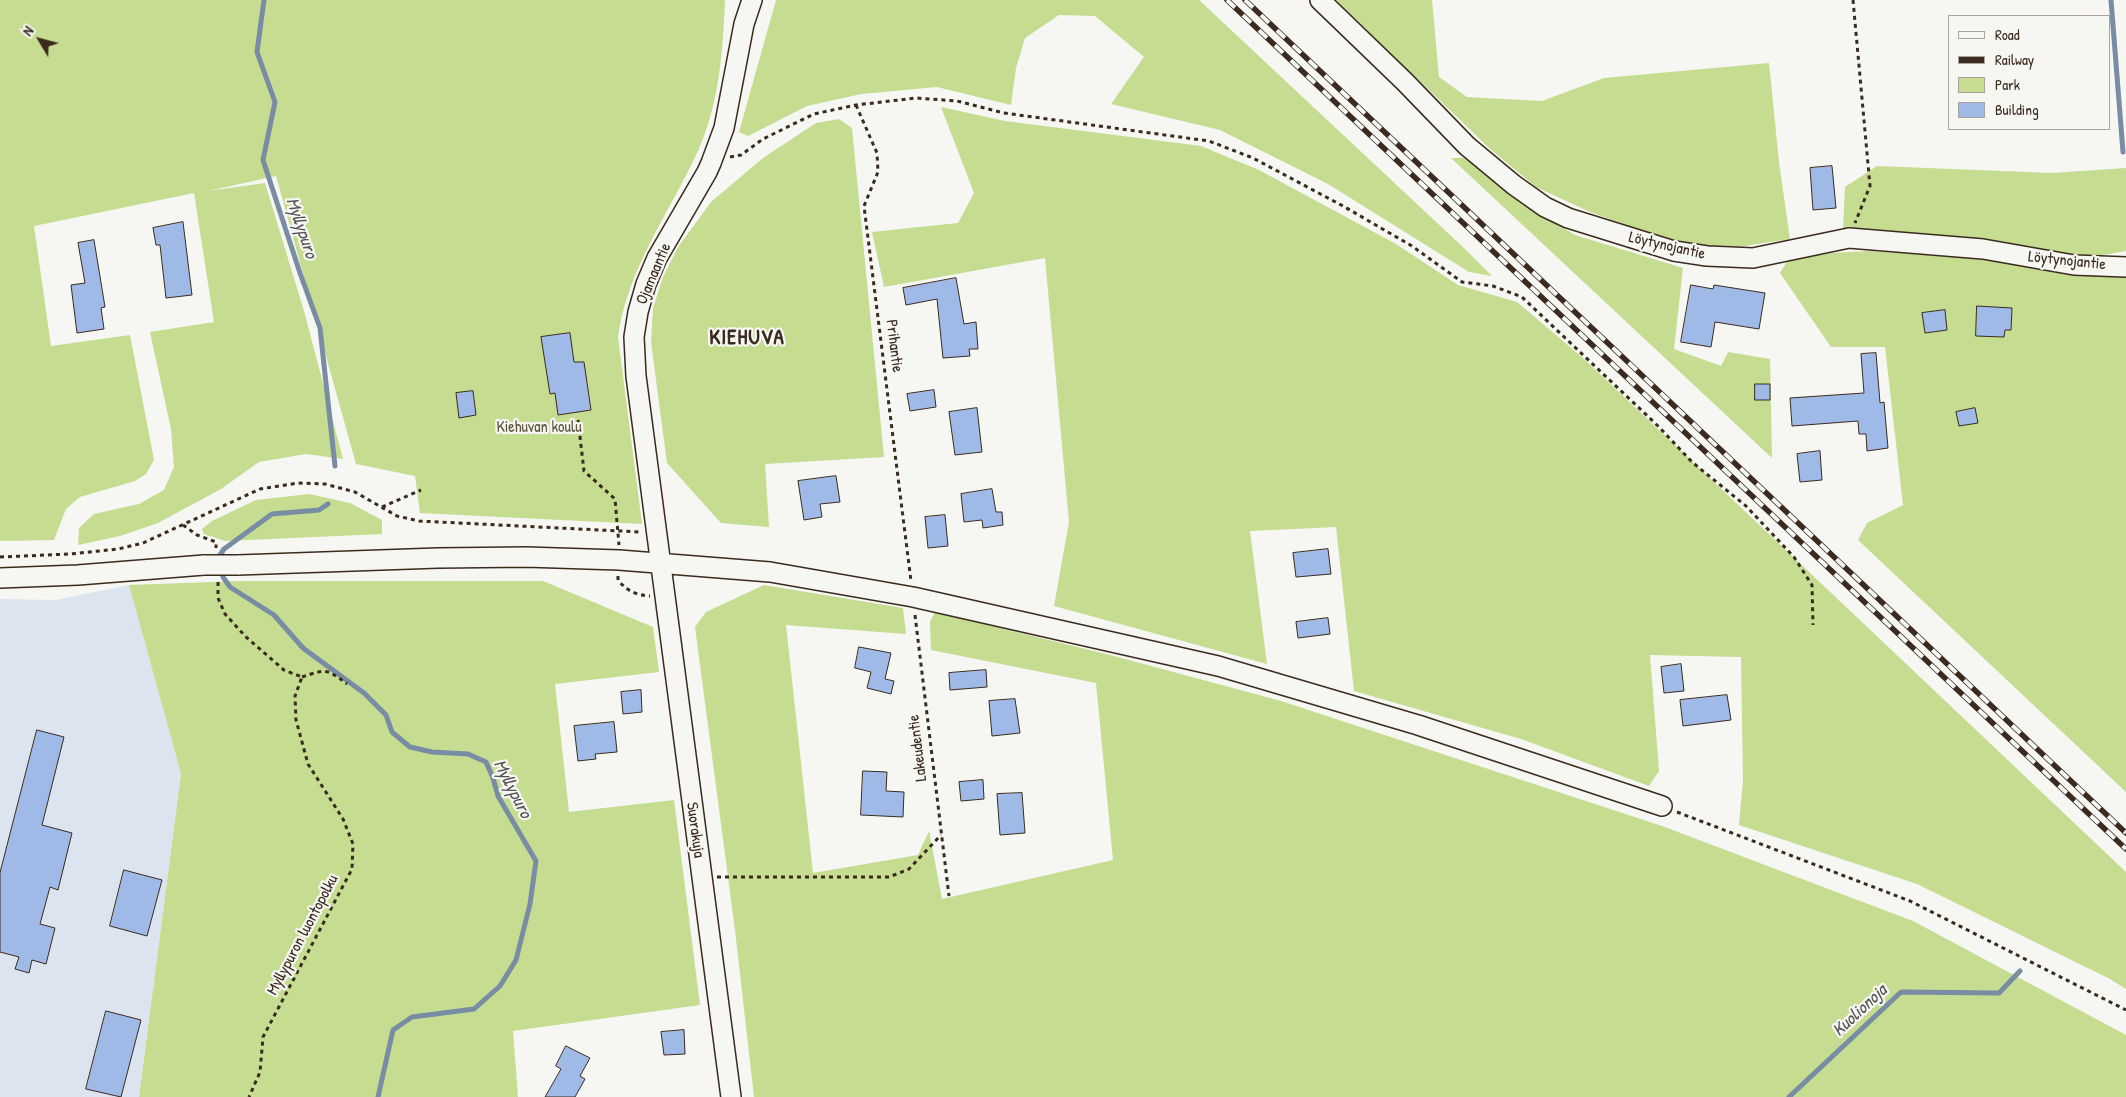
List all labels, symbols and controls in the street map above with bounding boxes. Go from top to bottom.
north arrow [15,15,65,65]
legend [1948,15,2111,130]
text: N [18,22,37,39]
text: Road [1995,24,2020,45]
text: Railway [1995,49,2034,70]
text: Park [1995,74,2020,95]
text: Building [1995,99,2039,120]
water label: Myllypuro [281,195,321,261]
street label: Löytynojantie [1627,228,1707,264]
street label: Ojamaantie [632,240,676,308]
street label: Löytynojantie [2027,247,2107,275]
street label: Prihantie [881,318,907,374]
district label: KIEHUVA [708,325,786,351]
park label: Kiehuvan koulu [496,418,582,438]
street label: Lakeudentie [904,714,932,782]
water label: Myllypuro [488,756,536,822]
street label: Suorakuja [682,801,708,859]
street label: Myllypuron luontopolku [263,872,343,998]
water label: Kuolionoja [1828,980,1892,1042]

